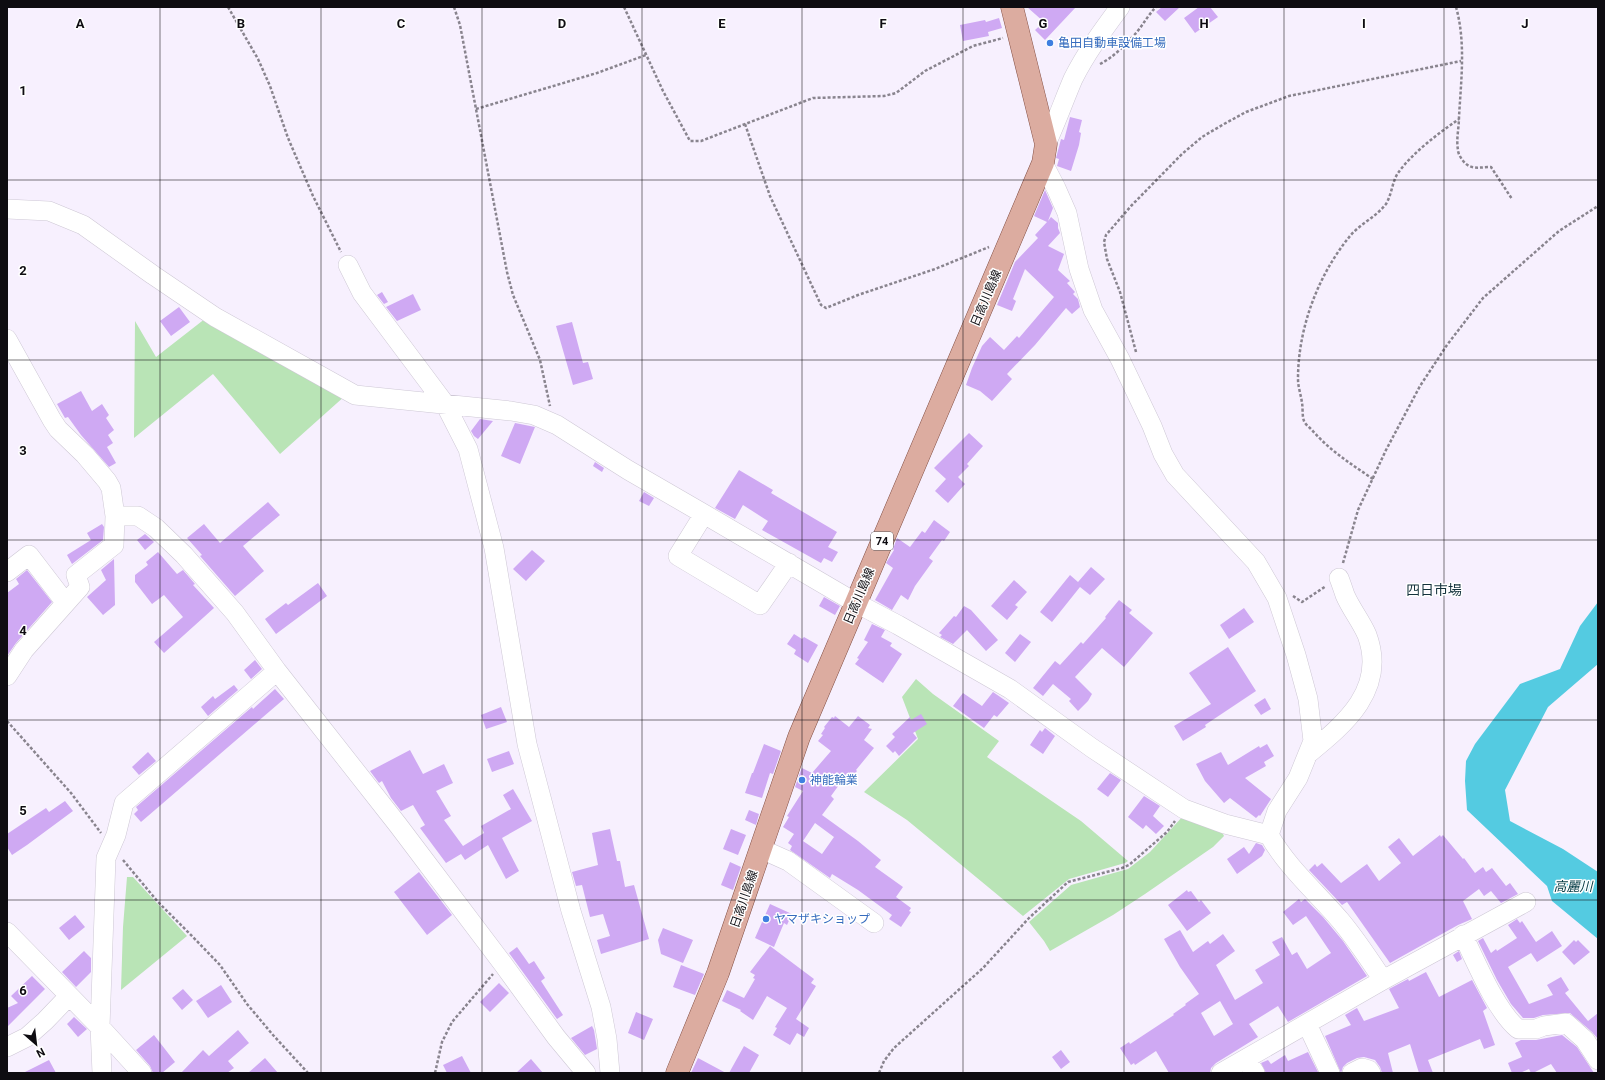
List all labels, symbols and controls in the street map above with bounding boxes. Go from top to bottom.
text: A [76,16,85,31]
text: B [237,16,245,31]
text: C [397,16,406,31]
text: D [558,16,566,31]
text: E [718,16,726,31]
text: F [879,16,887,31]
text: G [1039,16,1048,31]
text: H [1199,16,1209,31]
text: I [1362,16,1366,31]
text: J [1521,16,1529,31]
place label: 亀田自動車設備工場 [1058,36,1166,50]
marker: 亀田自動車設備工場 [1045,38,1055,48]
text: 1 [19,83,27,98]
text: 2 [19,263,27,278]
street label: 日高川島線 [968,268,1004,328]
text: 3 [19,443,27,458]
road number: 74 [871,532,893,550]
street label: 日高川島線 [841,566,877,626]
district label: 四日市場 [1406,582,1462,598]
text: 4 [19,623,27,638]
place label: 神能輪業 [810,773,858,787]
marker: 神能輪業 [797,775,807,785]
text: 5 [19,803,27,818]
street label: 日高川島線 [728,868,760,930]
water label: 高麗川 [1553,879,1594,894]
place label: ヤマザキショップ [774,912,870,926]
marker: ヤマザキショップ [761,914,771,924]
text: 6 [19,983,27,998]
north arrow [16,1024,56,1064]
text: N [34,1045,47,1060]

